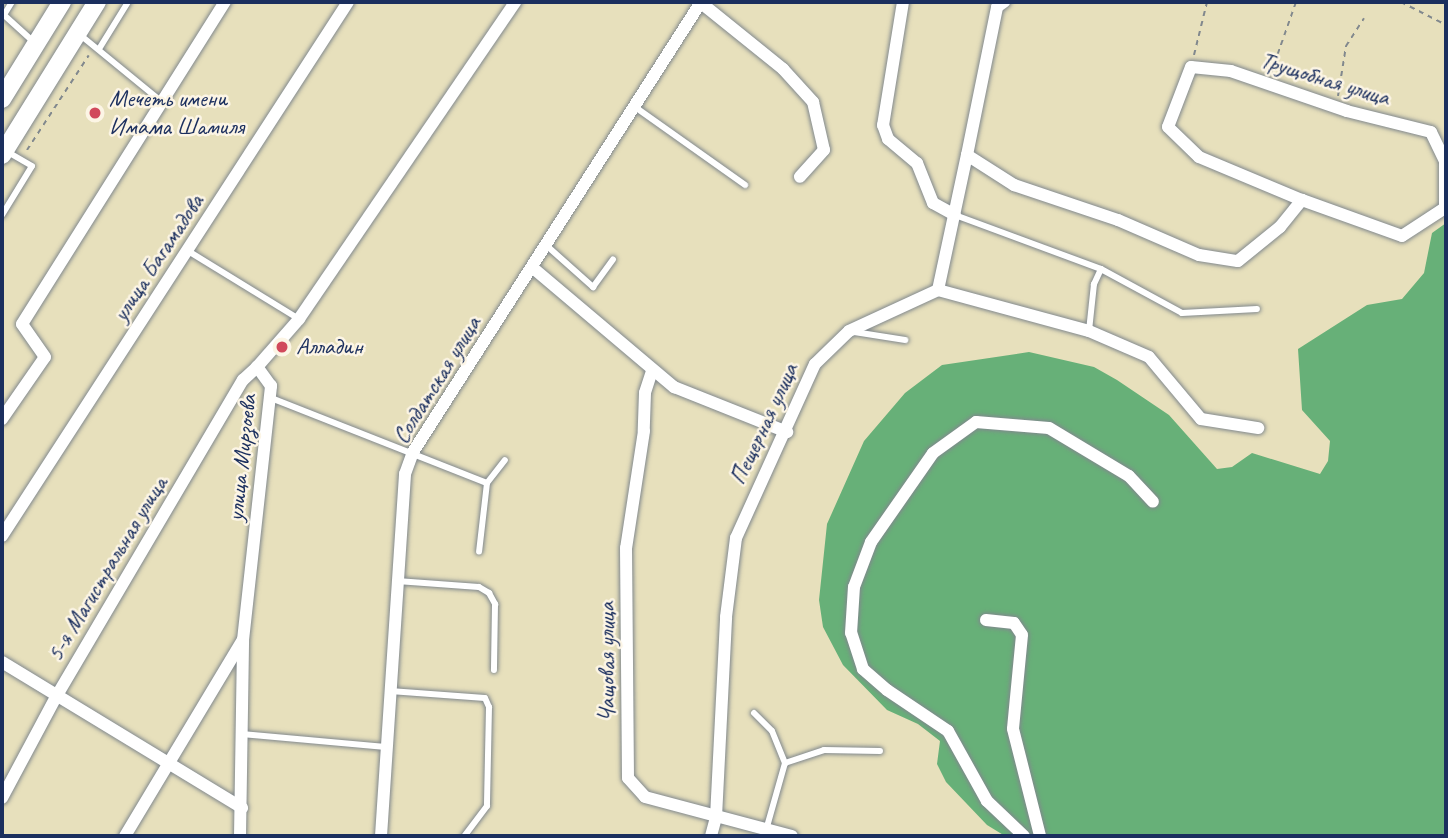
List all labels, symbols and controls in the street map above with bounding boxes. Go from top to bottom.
street label: Трущобная улица [1256,45,1394,113]
place label: Мечеть имени Имама Шамиля [109,85,246,141]
marker: Мечеть имени Имама Шамиля [87,105,103,121]
street label: улица Багамадова [106,188,210,328]
street label: Солдатская улица [386,310,488,450]
place label: Алладин [296,333,363,361]
marker: Алладин [274,339,290,355]
street label: Пещерная улица [723,358,805,490]
street label: улица Мирзоева [221,393,263,523]
street label: 5-я Магистральная улица [40,470,174,668]
street label: Чащовая улица [593,601,621,723]

